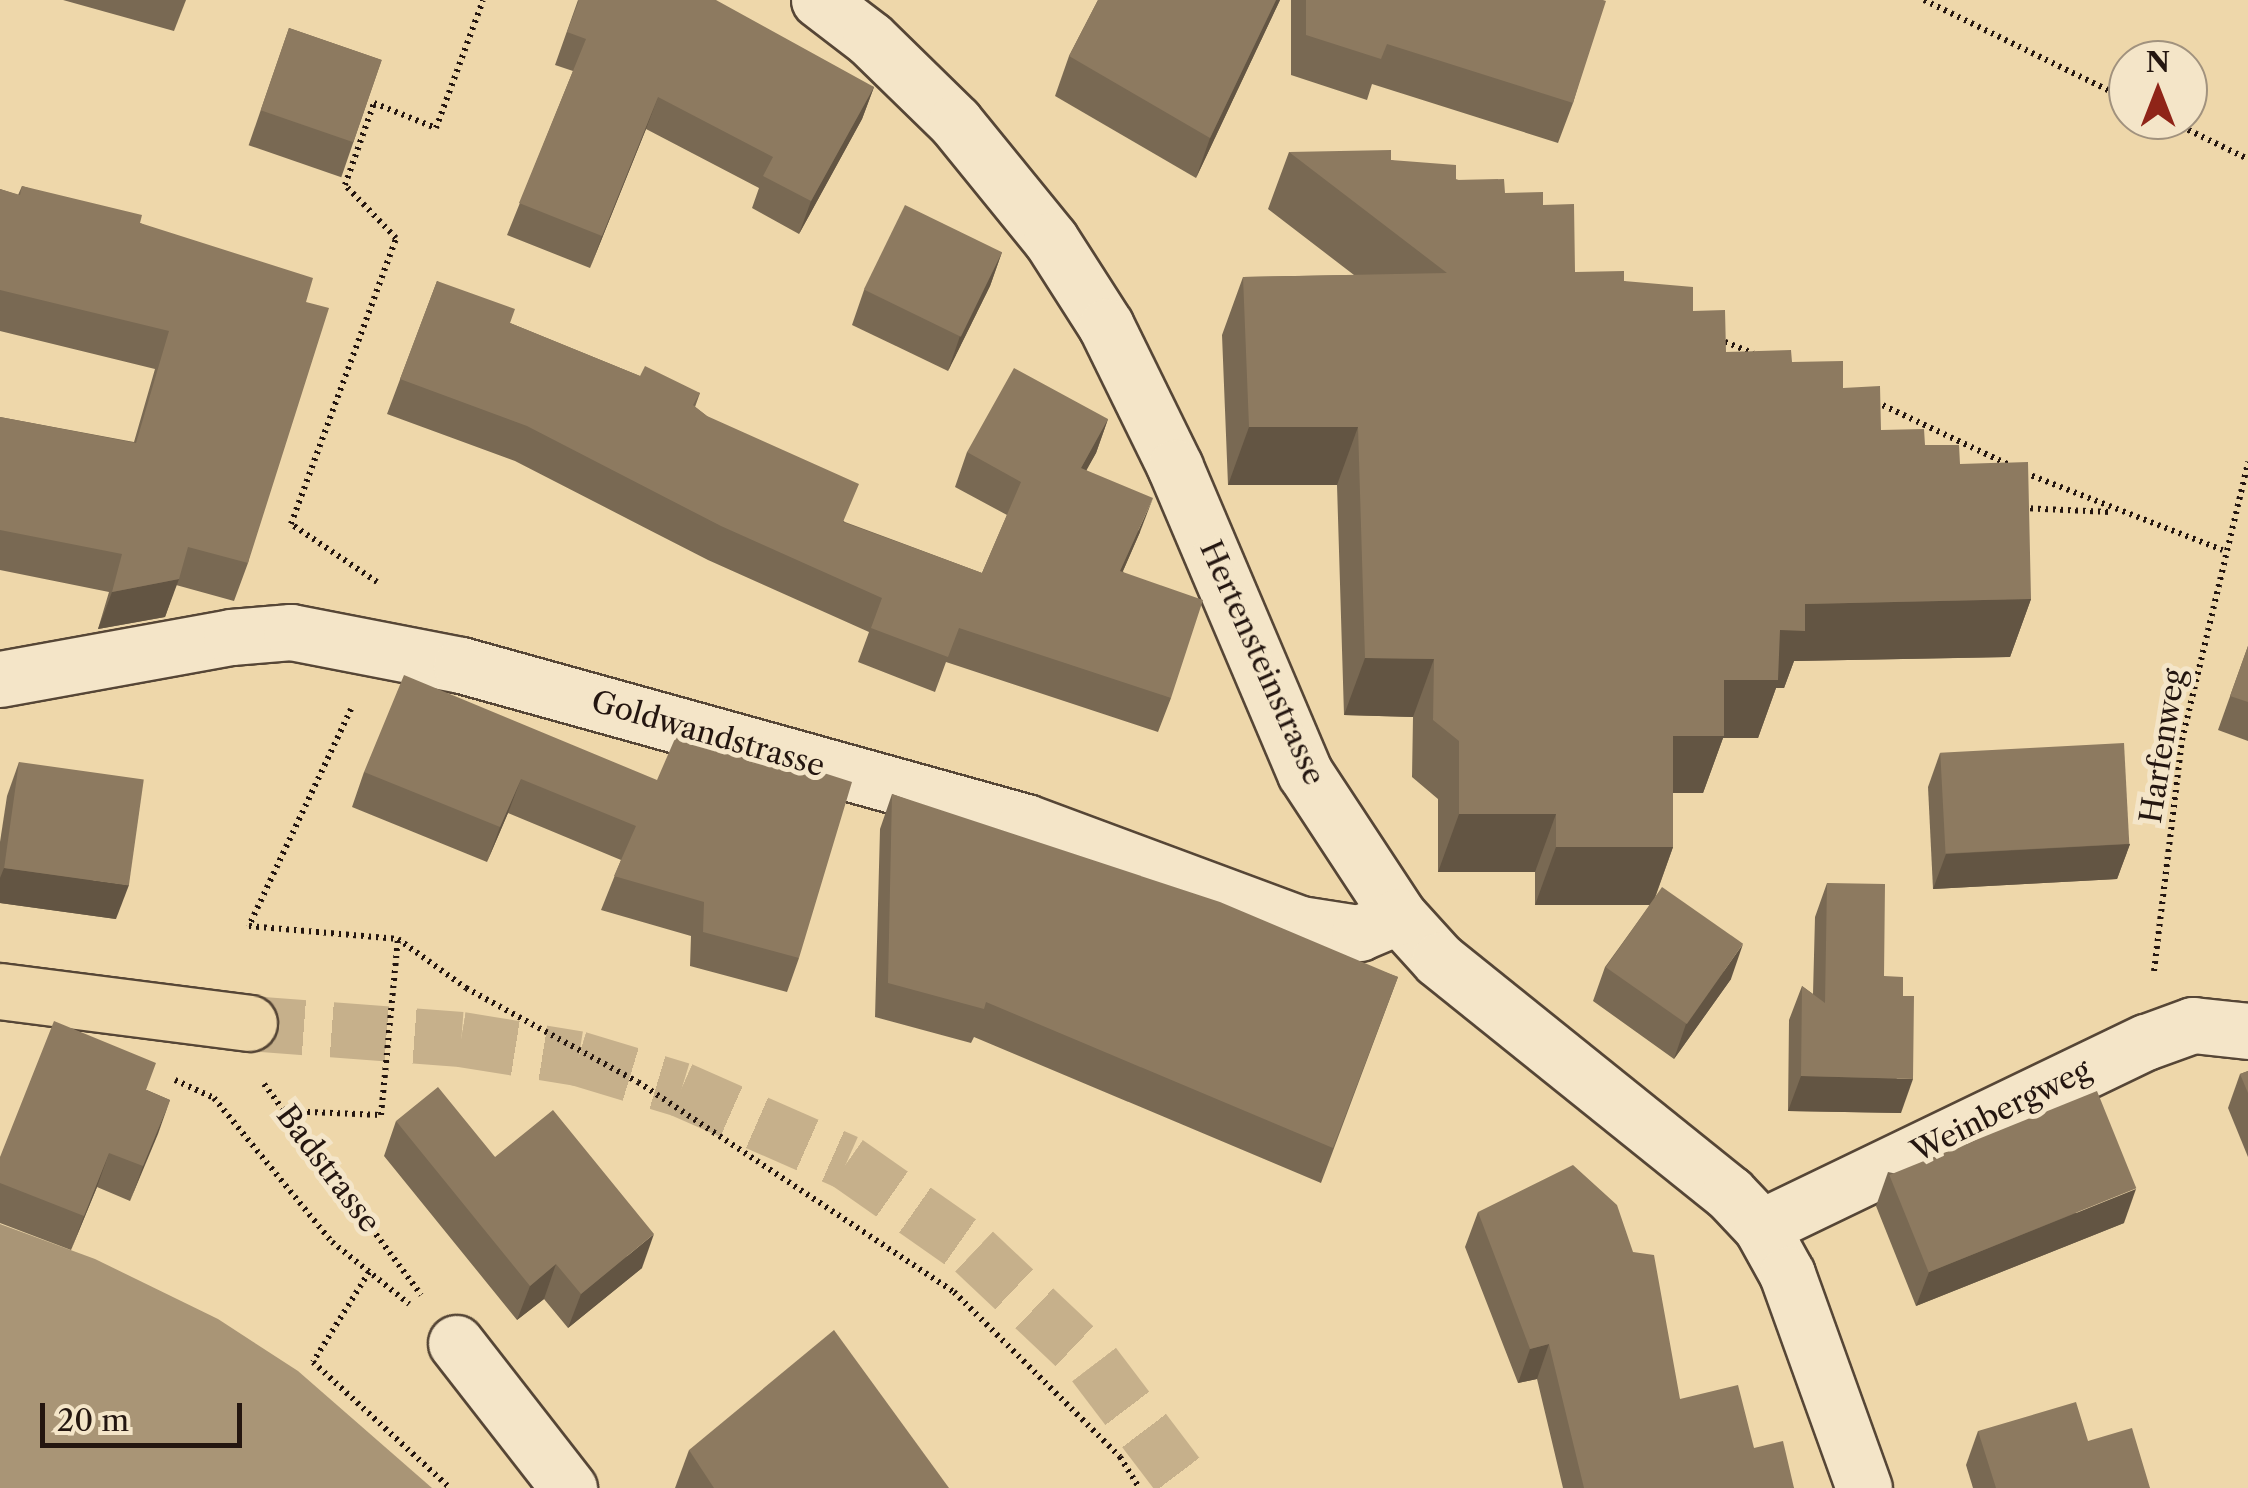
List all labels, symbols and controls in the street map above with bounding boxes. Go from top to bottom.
north arrow [2108,40,2208,140]
text: N [2146,45,2170,79]
street label: Hertensteinstrasse [1192,535,1332,791]
street label: Harfenweg [2133,666,2193,826]
street label: Goldwandstrasse [587,683,829,785]
street label: Weinbergweg [1906,1052,2096,1170]
street label: Badstrasse [269,1098,387,1240]
scale bar [45,1383,248,1445]
text: 20 m [57,1402,129,1439]

